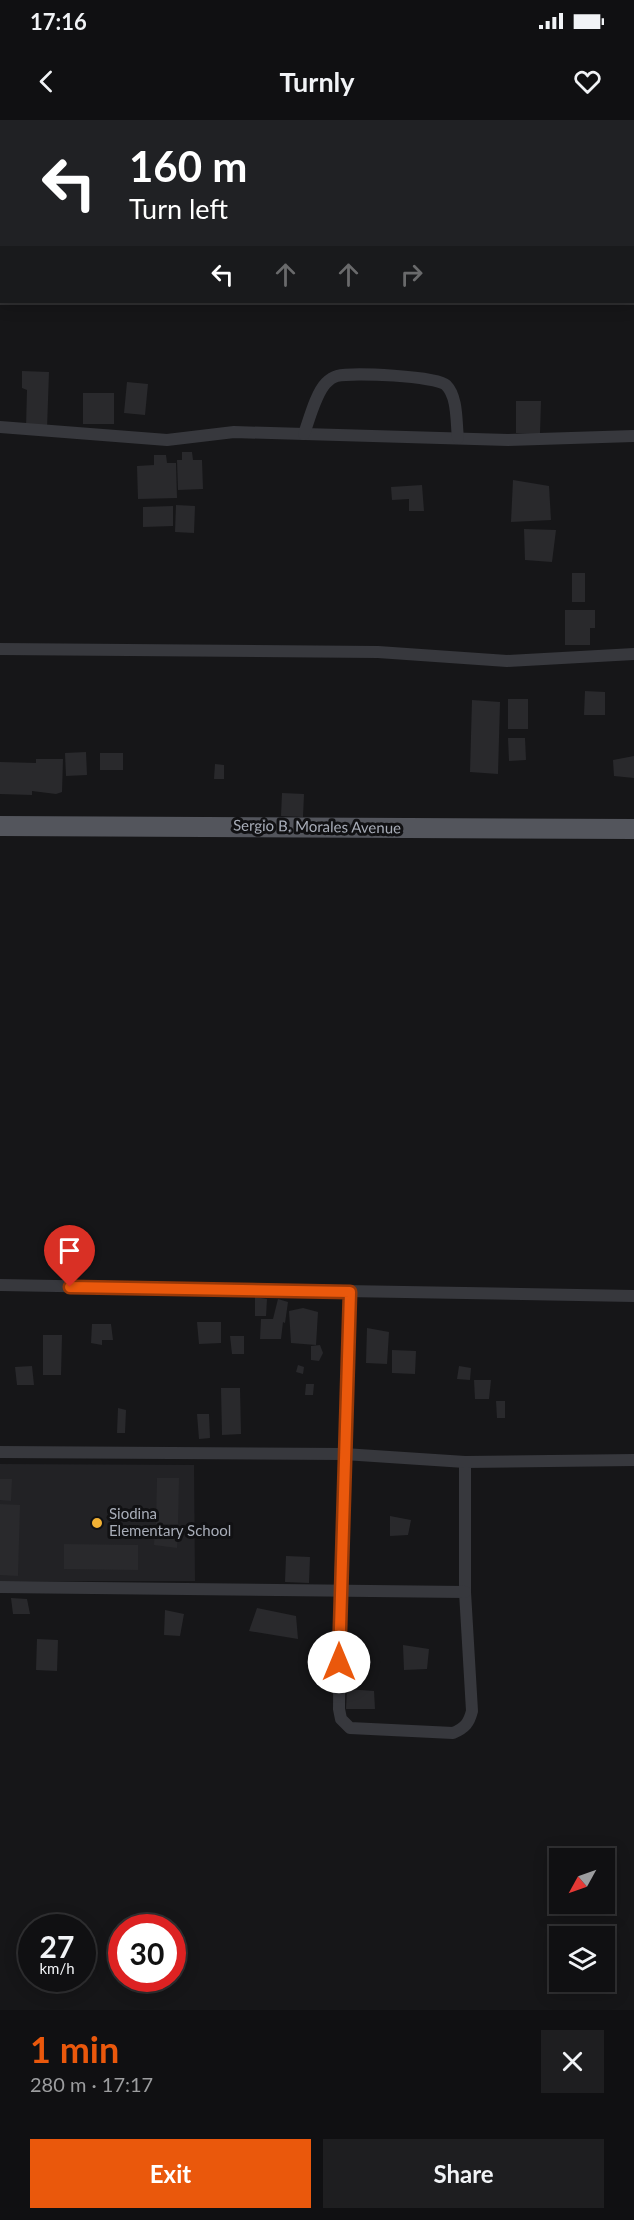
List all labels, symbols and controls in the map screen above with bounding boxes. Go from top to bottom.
text: 17:16 [30,8,87,35]
icon: back [30,65,63,98]
text: Turnly [279,65,355,98]
icon: heart [571,65,604,98]
text: 160 m [129,141,247,191]
icon: left [30,144,108,222]
text: Turn left [129,192,228,225]
icon: left [206,258,239,291]
icon: ahead [269,258,302,291]
icon: ahead [332,258,365,291]
icon: right [395,258,428,291]
street label: Sergio B. Morales Avenue [233,816,401,836]
pin [44,1225,95,1287]
icon: arrive [53,1234,86,1267]
place label: Siodina Elementary School [109,1504,231,1539]
marker: Siodina Elementary School [90,1516,104,1530]
position arrow [307,1630,371,1694]
north arrow [549,1848,615,1914]
map controls [549,1848,615,1992]
speed limit sign: 30 [108,1914,186,1992]
button: layers [549,1926,615,1992]
text: 27 [40,1928,74,1964]
text: km/h [39,1959,75,1977]
text: 1 min [30,2027,119,2071]
button: close [541,2030,604,2093]
text: 280 m · 17:17 [30,2072,153,2096]
button: Exit [30,2139,311,2208]
button: Share [323,2139,604,2208]

